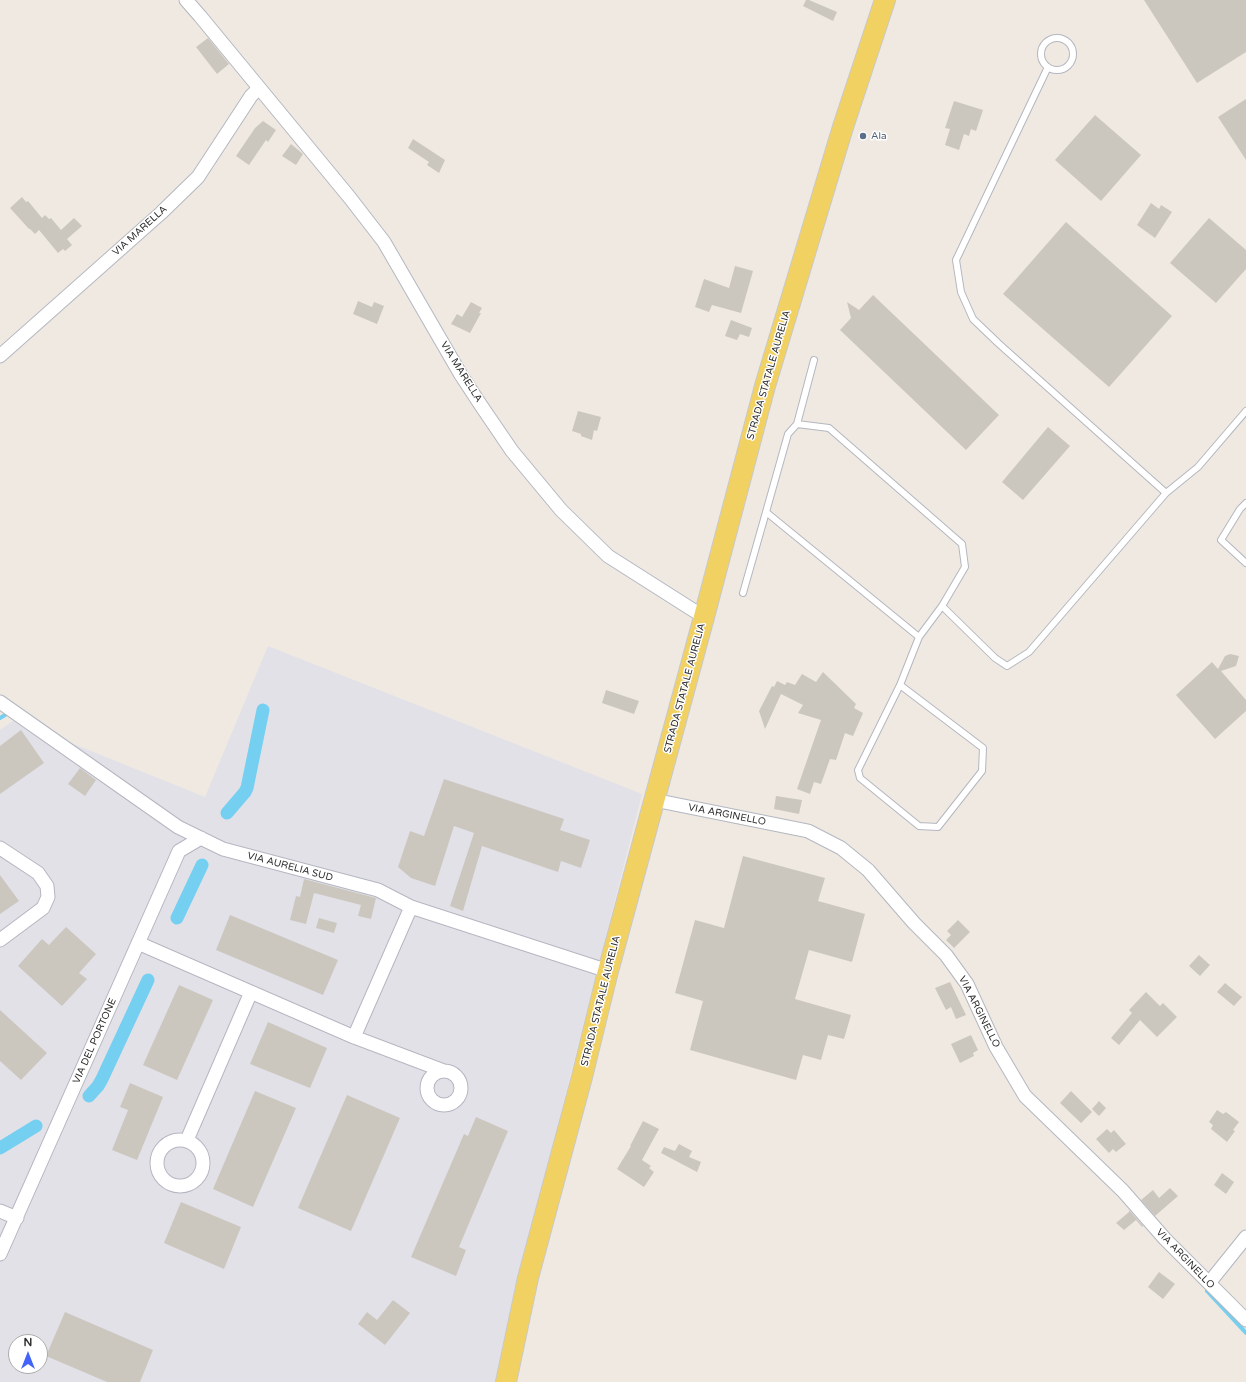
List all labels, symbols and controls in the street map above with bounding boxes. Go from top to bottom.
place label: Ala [871,130,887,142]
marker: Ala [858,131,868,141]
street label: VIA MARELLA [110,203,170,259]
street label: STRADA STATALE AURELIA [745,309,793,441]
street label: VIA MARELLA [438,339,484,405]
street label: STRADA STATALE AURELIA [662,622,708,754]
street label: VIA ARGINELLO [687,802,767,828]
street label: VIA AURELIA SUD [246,850,334,884]
street label: STRADA STATALE AURELIA [579,935,623,1067]
street label: VIA ARGINELLO [956,974,1002,1050]
street label: VIA DEL PORTONE [71,996,119,1086]
street label: VIA ARGINELLO [1153,1226,1217,1292]
north arrow [8,1334,48,1374]
text: N [24,1336,32,1349]

